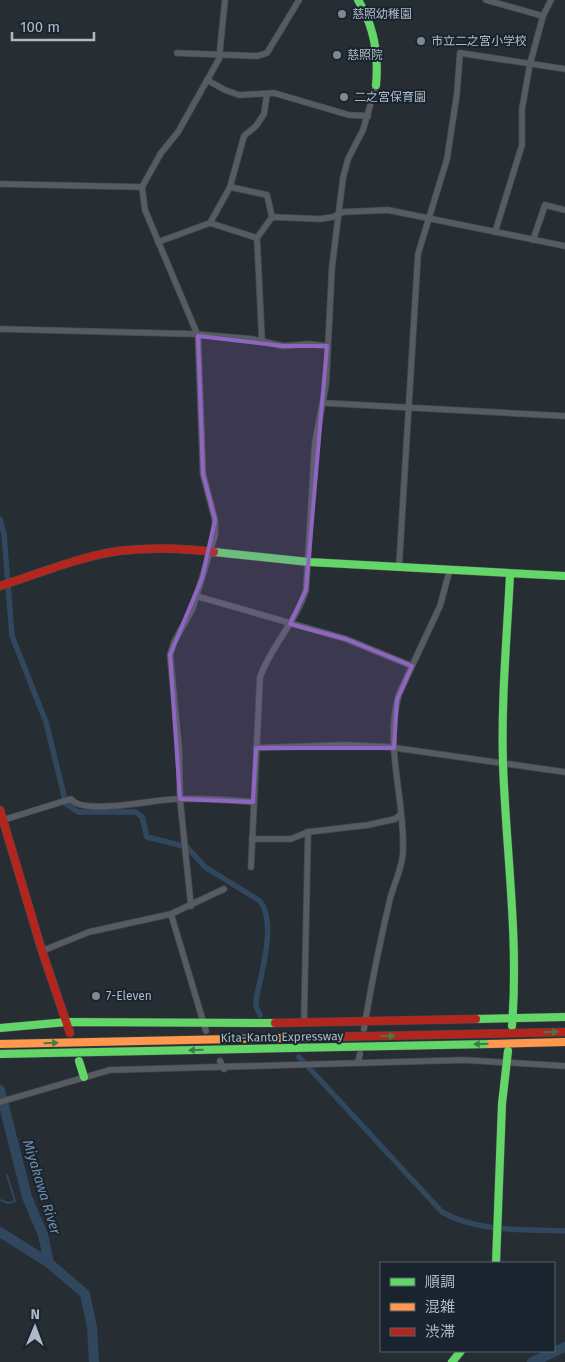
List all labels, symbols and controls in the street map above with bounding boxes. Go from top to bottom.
place label: 慈照幼稚園 [352,7,412,21]
marker: 慈照幼稚園 [336,8,348,20]
scale bar [12,10,95,42]
text: 100 m [20,18,60,36]
place label: 市立二之宮小学校 [431,34,527,48]
marker: 市立二之宮小学校 [415,35,427,47]
place label: 慈照院 [347,48,383,62]
marker: 慈照院 [331,49,343,61]
place label: 二之宮保育園 [354,90,426,104]
marker: 二之宮保育園 [338,91,350,103]
place label: 7-Eleven [106,989,152,1003]
marker: 7-Eleven [90,990,102,1002]
one-way arrow [543,1028,559,1036]
street label: Kita-Kanto Expressway [221,1029,344,1045]
one-way arrow [381,1032,397,1040]
one-way arrow [43,1039,59,1047]
one-way arrow [473,1040,489,1048]
one-way arrow [188,1046,204,1054]
water label: Miyakawa River [19,1138,64,1237]
legend [380,1262,555,1352]
text: 順調 [425,1273,455,1291]
text: 混雑 [425,1298,455,1316]
north arrow [10,1302,60,1352]
text: N [30,1306,40,1323]
text: 渋滞 [425,1323,455,1341]

